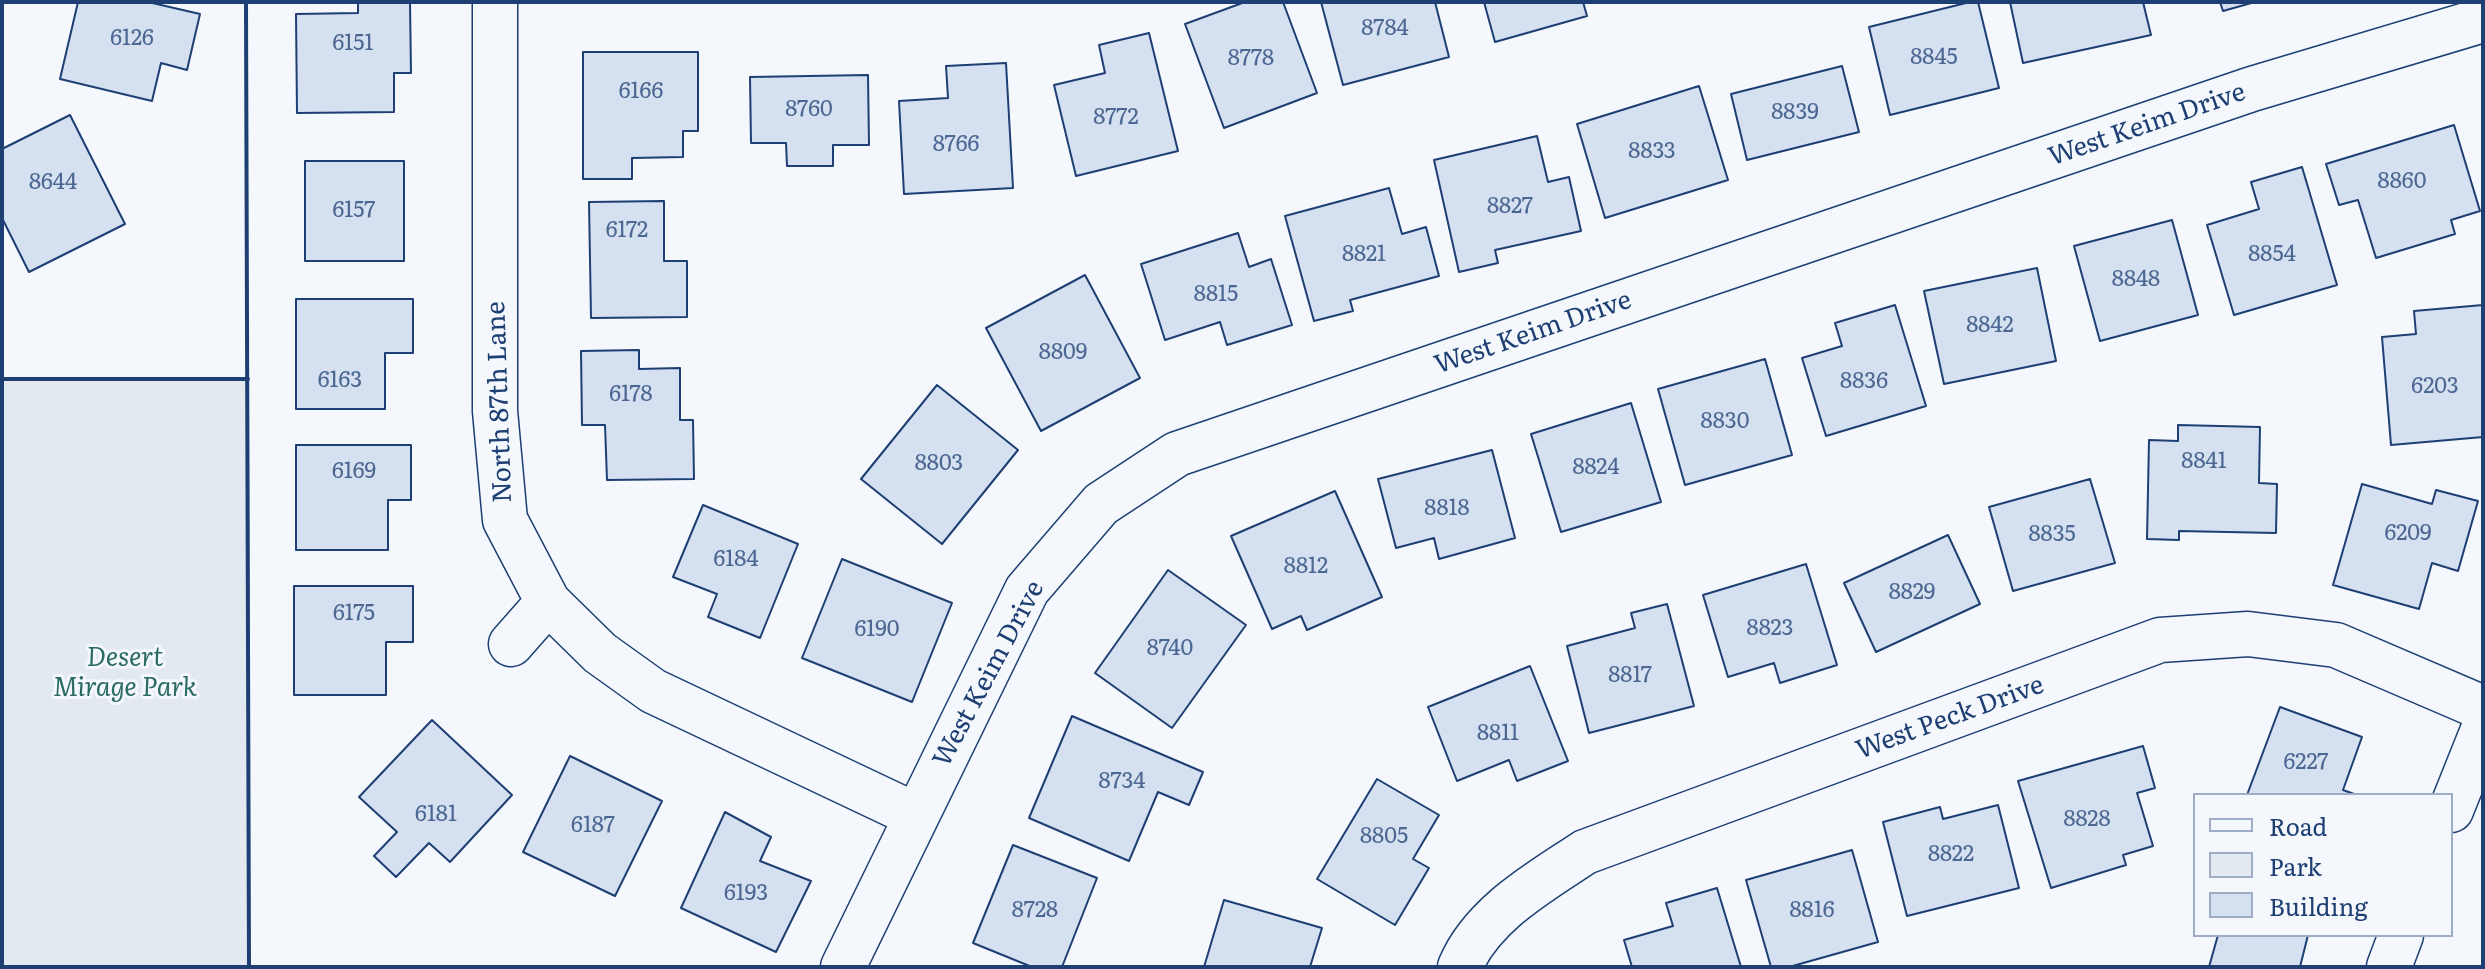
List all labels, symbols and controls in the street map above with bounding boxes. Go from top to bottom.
house number: 8784 [1361,16,1409,42]
house number: 6126 [110,26,154,52]
house number: 6151 [333,31,373,57]
house number: 8845 [1910,45,1958,71]
house number: 8778 [1228,46,1274,72]
street label: West Keim Drive [2044,77,2250,173]
house number: 6166 [619,79,663,105]
house number: 8760 [785,97,833,123]
house number: 8839 [1771,100,1819,126]
house number: 8772 [1093,105,1139,131]
house number: 8766 [933,132,979,158]
house number: 8833 [1628,139,1676,165]
house number: 8860 [2378,169,2426,195]
house number: 8644 [29,170,77,196]
house number: 8827 [1487,194,1533,220]
house number: 6157 [333,198,375,224]
house number: 6172 [606,218,648,244]
house number: 8821 [1342,242,1386,268]
house number: 8854 [2248,242,2296,268]
house number: 8848 [2112,267,2160,293]
house number: 8815 [1194,282,1238,308]
street label: West Keim Drive [1430,285,1636,381]
street label: North 87th Lane [481,301,519,503]
house number: 8842 [1966,313,2014,339]
house number: 8809 [1039,340,1087,366]
house number: 6163 [318,368,362,394]
house number: 8836 [1840,369,1888,395]
house number: 6203 [2411,374,2459,400]
house number: 6178 [609,382,653,408]
house number: 8830 [1701,409,1749,435]
house number: 8841 [2181,449,2227,475]
house number: 8803 [915,451,963,477]
house number: 8824 [1572,455,1620,481]
house number: 6169 [332,459,376,485]
house number: 8818 [1424,496,1470,522]
house number: 6209 [2384,521,2432,547]
house number: 8835 [2028,522,2076,548]
house number: 6184 [713,547,759,573]
house number: 8812 [1284,554,1328,580]
street label: West Keim Drive [927,576,1051,772]
house number: 8829 [1889,580,1935,606]
house number: 6175 [333,601,375,627]
house number: 8823 [1747,616,1793,642]
house number: 6190 [855,617,899,643]
house number: 8740 [1147,636,1193,662]
park label: Desert Mirage Park [53,642,197,704]
house number: 8817 [1608,663,1652,689]
street label: West Peck Drive [1852,670,2048,766]
house number: 8811 [1477,721,1519,747]
house number: 6227 [2283,750,2329,776]
house number: 8734 [1099,769,1145,795]
legend [2193,793,2453,937]
house number: 6181 [415,802,457,828]
house number: 8828 [2063,807,2111,833]
text: Road [2269,808,2327,843]
house number: 6187 [571,813,615,839]
house number: 8805 [1360,824,1408,850]
house number: 8822 [1928,842,1974,868]
text: Park [2269,848,2322,883]
house number: 6193 [724,881,768,907]
text: Building [2269,888,2368,923]
house number: 8728 [1012,898,1058,924]
house number: 8816 [1789,898,1835,924]

